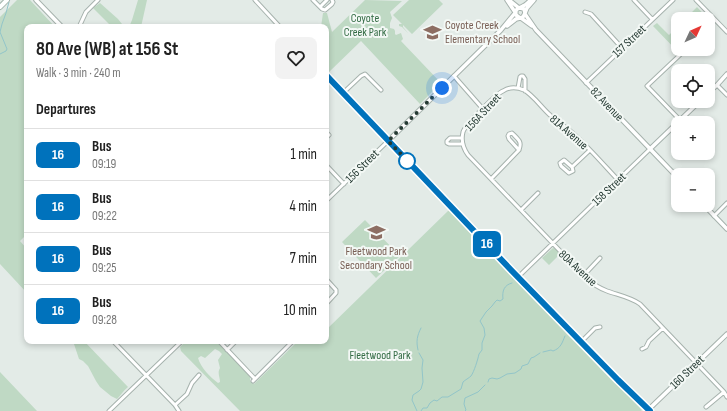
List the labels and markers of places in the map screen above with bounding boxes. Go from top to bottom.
place label: Coyote Creek Elementary School [445,18,520,47]
school or university icon: Coyote Creek Elementary School [422,22,442,42]
unlabelled marker [398,152,416,170]
school or university icon: Fleetwood Park Secondary School [366,222,386,242]
place label: Fleetwood Park Secondary School [340,244,412,273]

